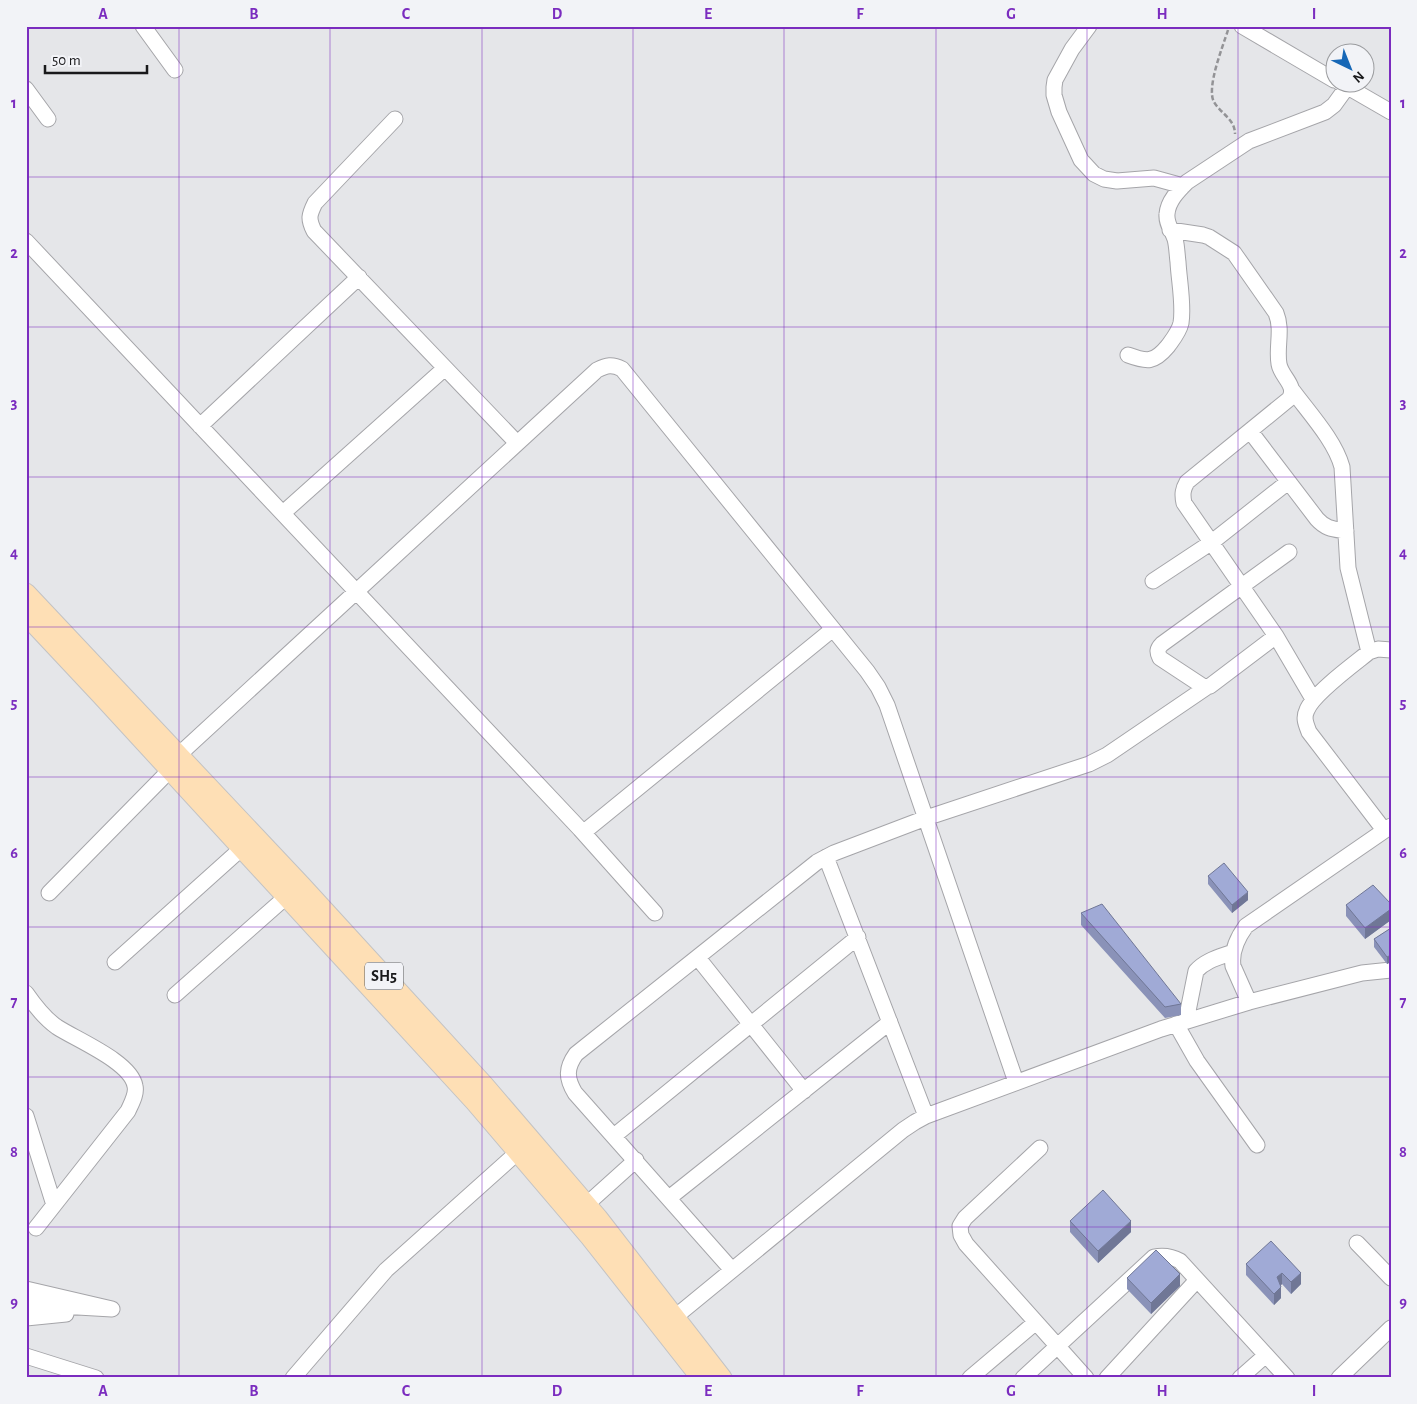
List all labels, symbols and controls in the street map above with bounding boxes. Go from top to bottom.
text: A [98,6,108,22]
text: B [249,6,259,22]
text: C [402,6,411,22]
text: D [552,6,563,22]
text: E [704,6,712,22]
text: F [856,6,864,22]
text: G [1006,6,1016,22]
text: H [1156,6,1168,22]
text: I [1312,6,1316,22]
scale bar [45,42,148,74]
north arrow [1324,42,1374,92]
text: 50 m [52,53,81,68]
text: N [1350,68,1367,85]
text: 1 [11,95,17,111]
text: 1 [1400,95,1406,111]
text: 2 [10,245,18,261]
text: 2 [1399,245,1407,261]
text: 3 [11,395,18,411]
text: 3 [1400,395,1407,411]
text: 4 [10,545,18,561]
text: 4 [1399,545,1407,561]
text: 5 [11,695,18,711]
text: 5 [1400,695,1407,711]
text: 6 [10,845,18,861]
text: 6 [1399,845,1407,861]
road number: SH5 [365,962,403,989]
text: 7 [11,994,18,1010]
text: 7 [1400,994,1407,1010]
text: 8 [10,1144,18,1160]
text: 8 [1399,1144,1407,1160]
text: 9 [10,1294,18,1310]
text: 9 [1399,1294,1407,1310]
text: A [98,1383,108,1399]
text: B [249,1383,259,1399]
text: C [402,1383,411,1399]
text: D [552,1383,563,1399]
text: E [704,1383,712,1399]
text: F [856,1383,864,1399]
text: G [1006,1383,1016,1399]
text: H [1156,1383,1168,1399]
text: I [1312,1383,1316,1399]

